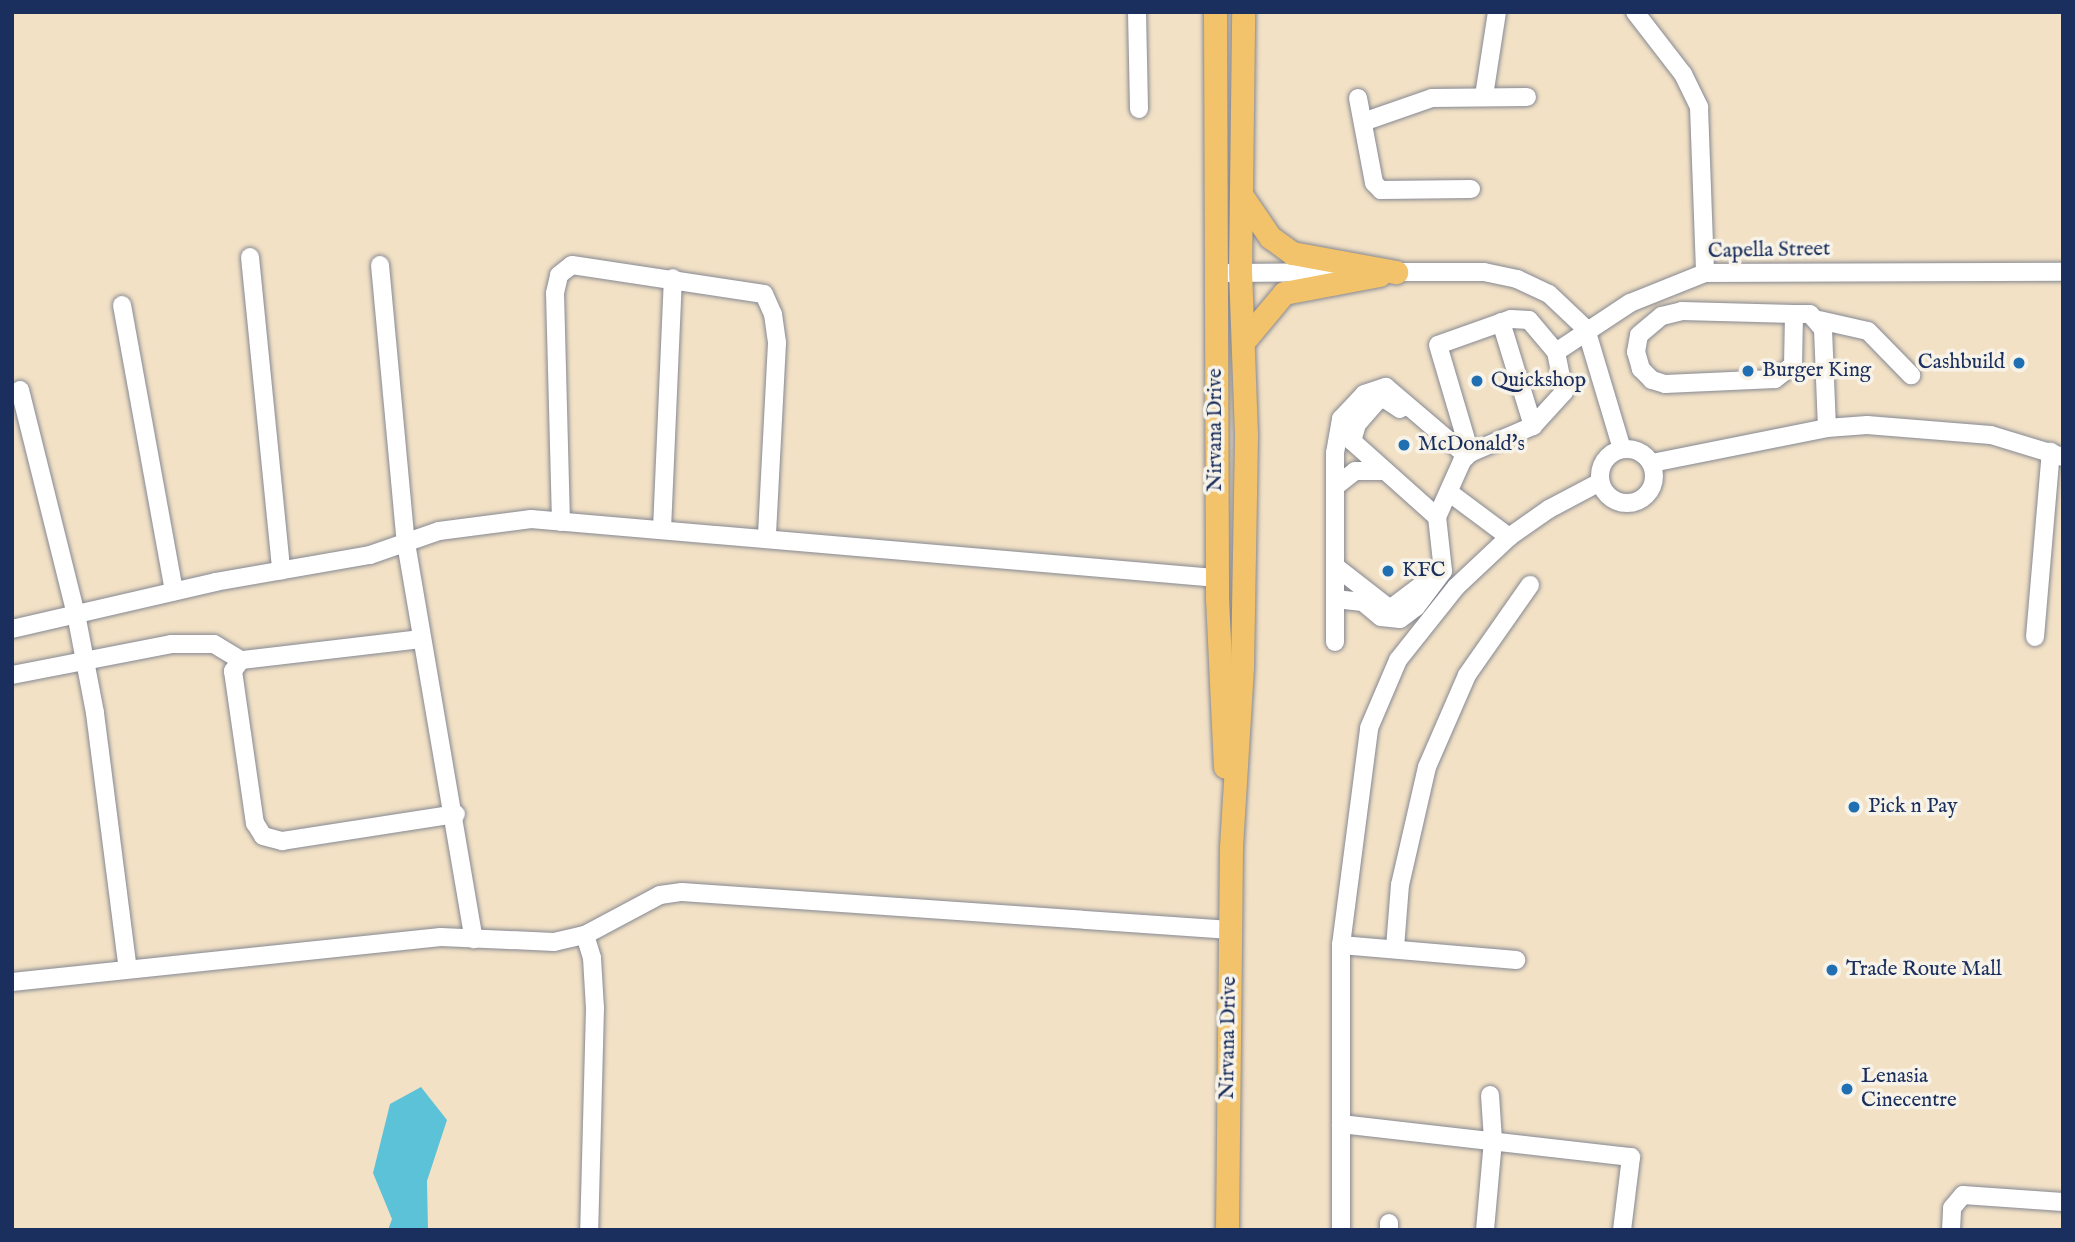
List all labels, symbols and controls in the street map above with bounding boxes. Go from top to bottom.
street label: Capella Street [1708,237,1830,265]
place label: Cashbuild [1918,350,2005,376]
marker: Cashbuild [2011,355,2027,371]
place label: Burger King [1762,358,1871,384]
marker: Burger King [1740,363,1756,379]
street label: Nirvana Drive [1203,368,1229,492]
place label: Quickshop [1491,368,1586,394]
marker: Quickshop [1469,373,1485,389]
place label: McDonald's [1418,432,1525,458]
marker: McDonald's [1396,437,1412,453]
place label: KFC [1402,558,1446,584]
marker: KFC [1380,563,1396,579]
place label: Pick n Pay [1868,794,1957,820]
marker: Pick n Pay [1846,799,1862,815]
place label: Trade Route Mall [1846,957,2002,983]
marker: Trade Route Mall [1824,962,1840,978]
street label: Nirvana Drive [1215,976,1243,1100]
place label: Lenasia Cinecentre [1861,1064,1957,1114]
marker: Lenasia Cinecentre [1839,1081,1855,1097]

